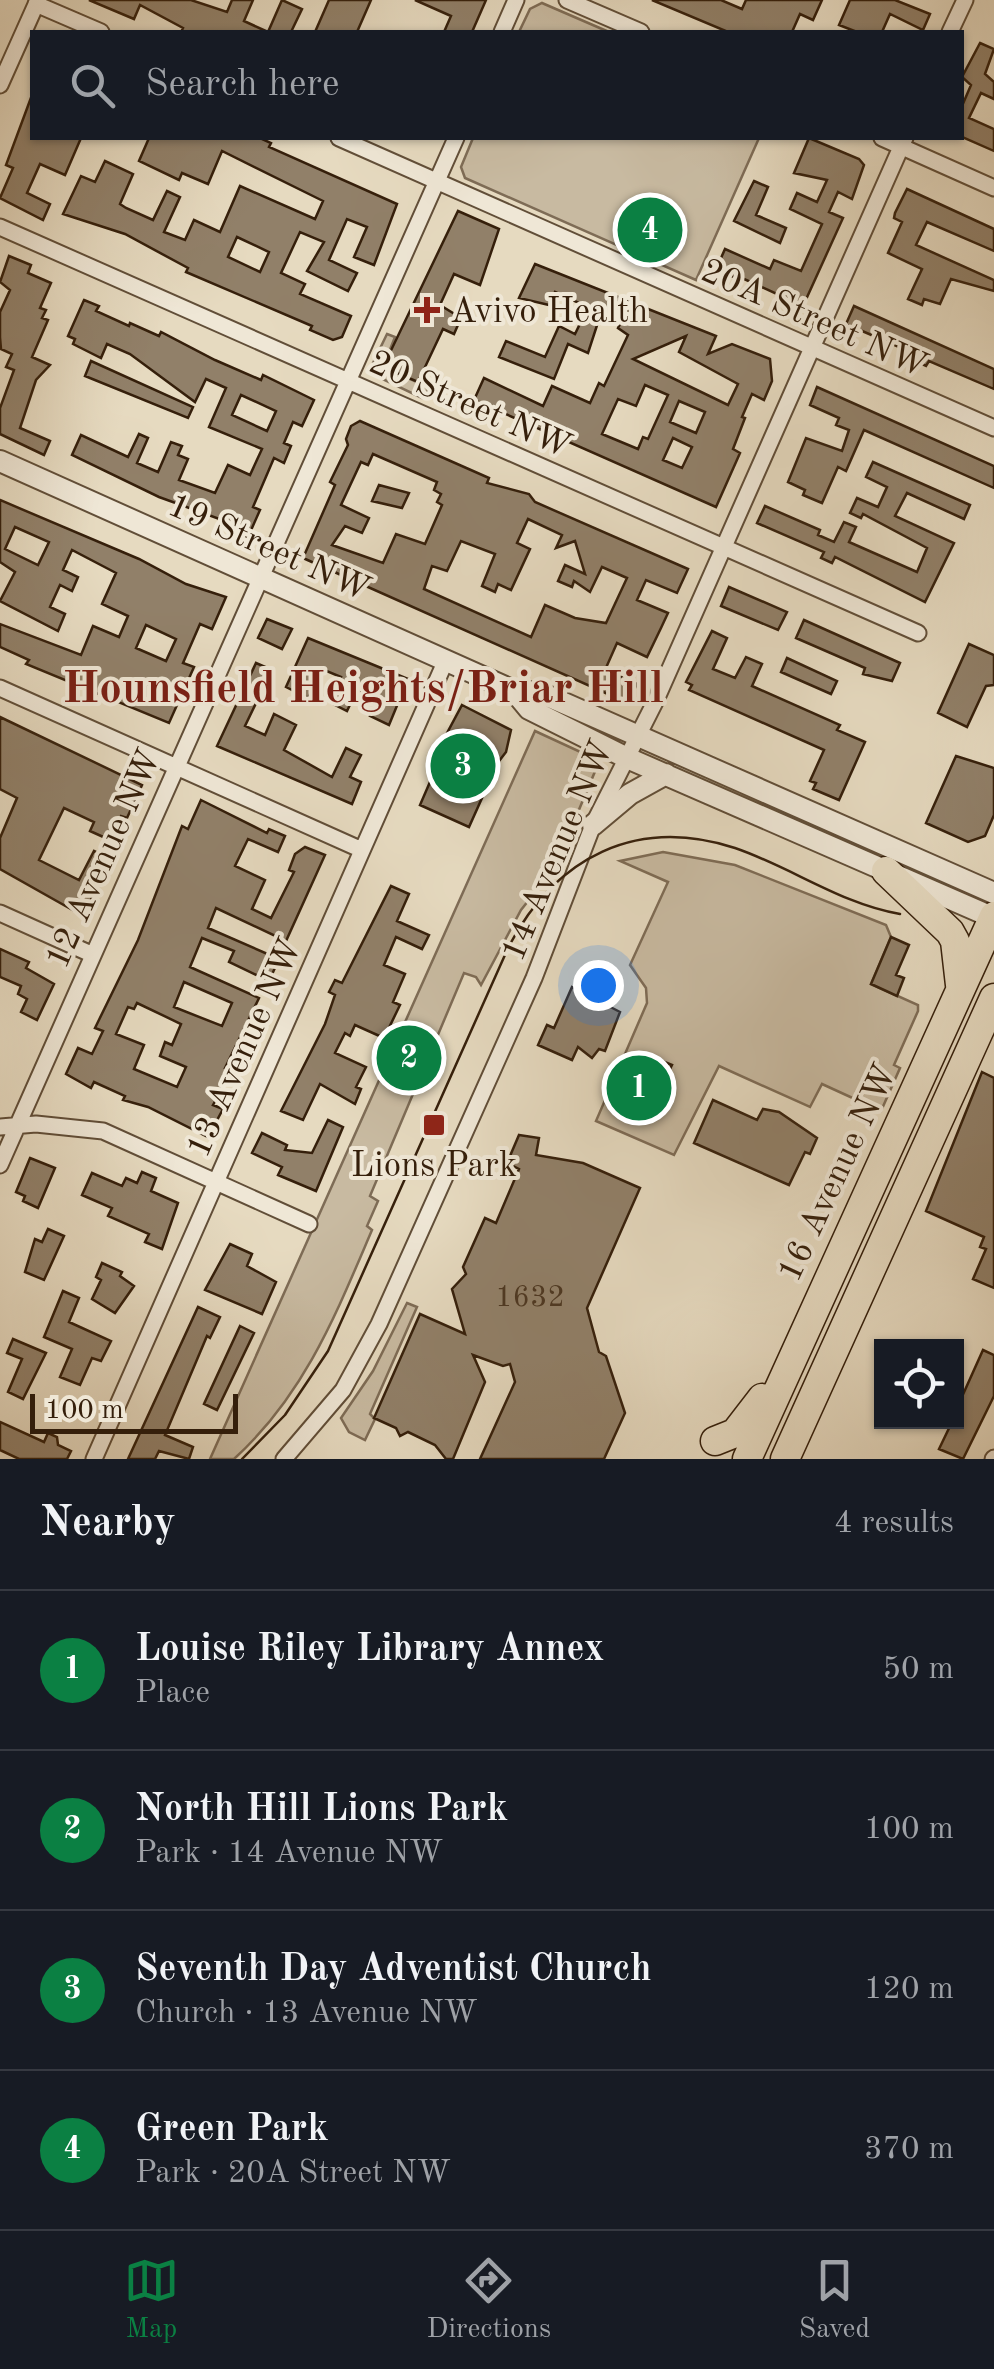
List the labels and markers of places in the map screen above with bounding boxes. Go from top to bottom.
pin: 4 [618,192,682,268]
place label: Avivo Health [450,295,648,330]
marker: Avivo Health [414,297,440,323]
pin: 3 [430,728,496,804]
pin: 2 [376,1020,442,1096]
pin: 1 [606,1050,672,1126]
marker: Lions Park [421,1112,447,1138]
place label: Lions Park [351,1149,517,1184]

